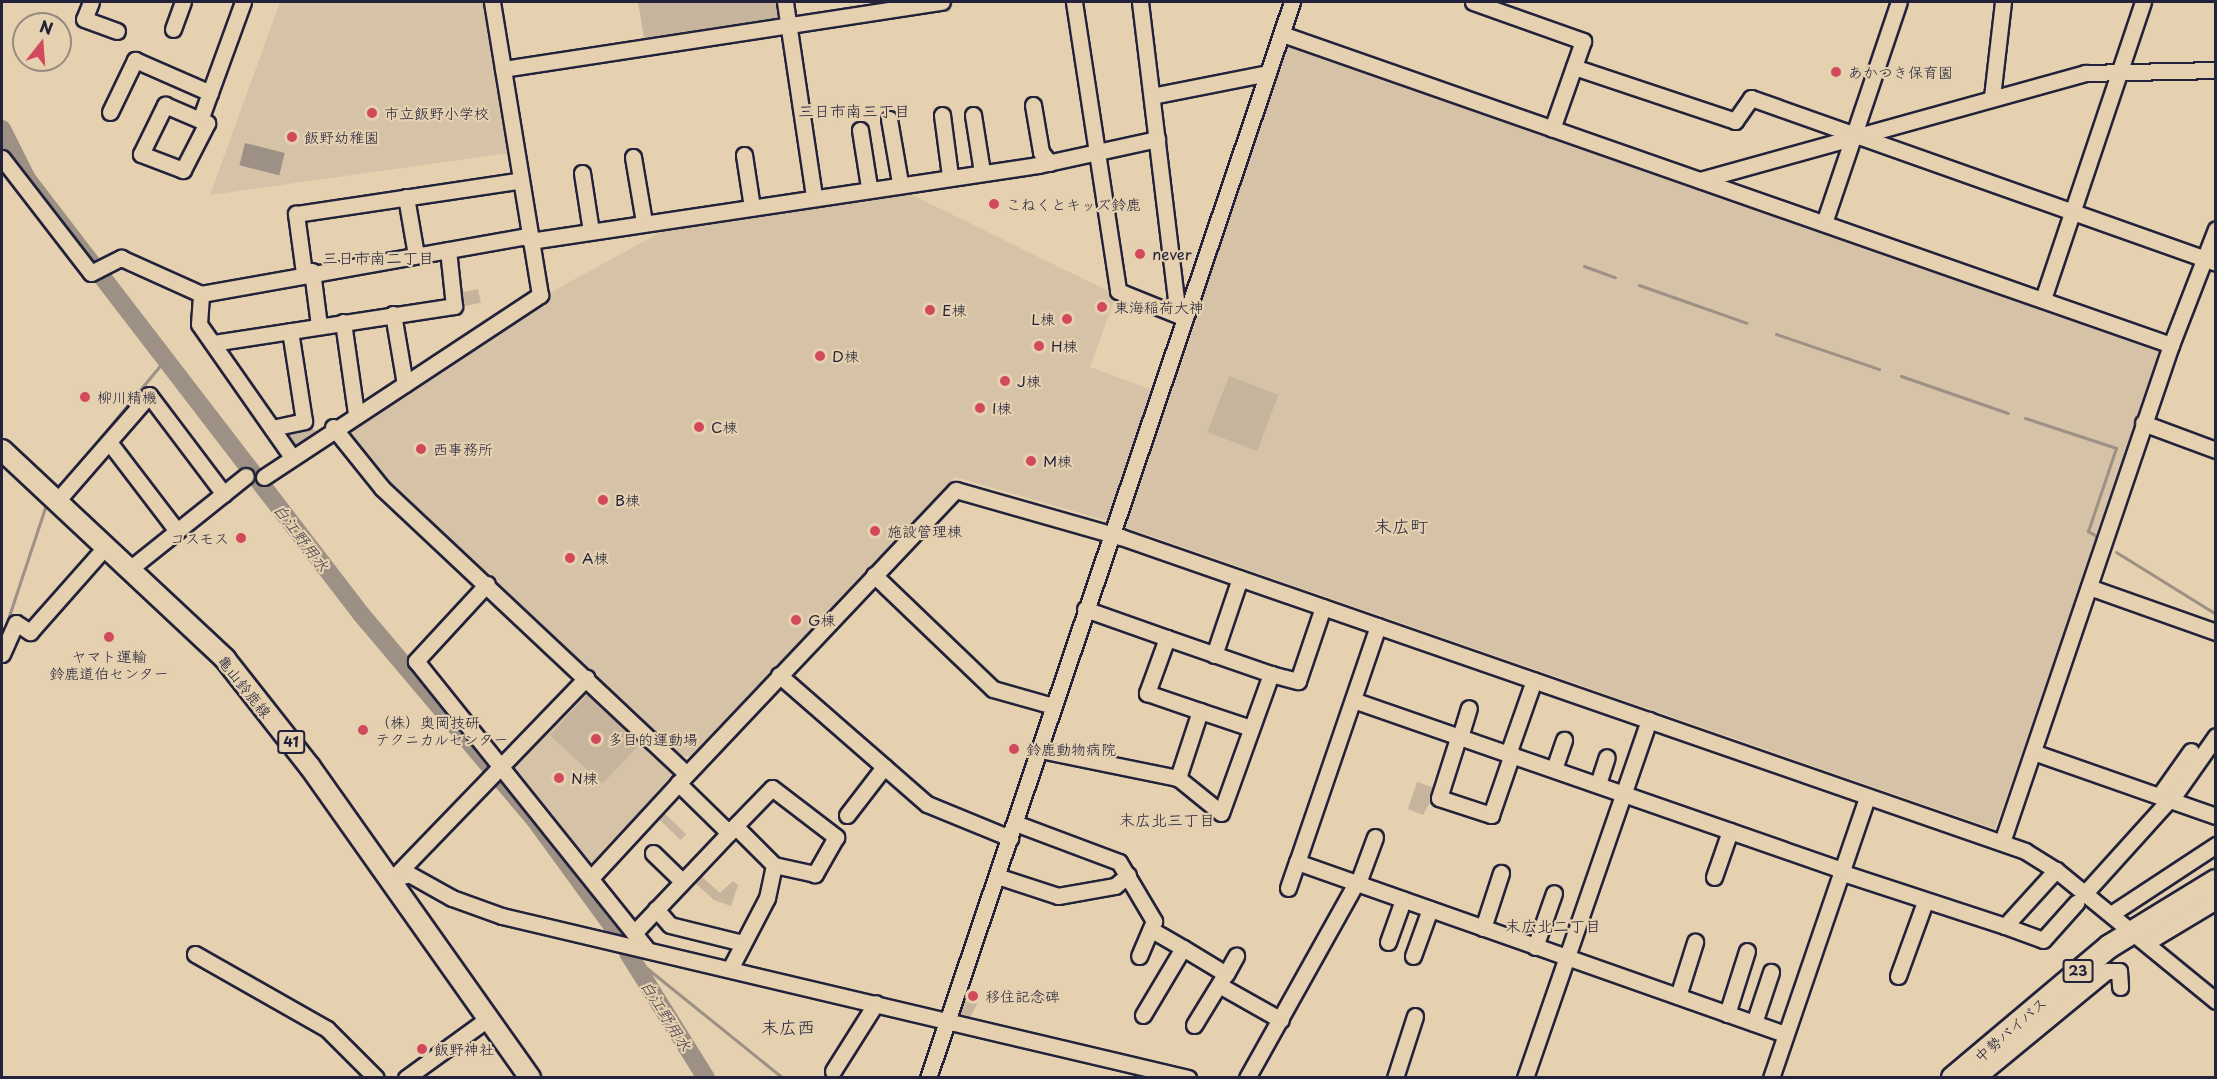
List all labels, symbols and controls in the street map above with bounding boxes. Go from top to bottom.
north arrow [12,12,72,72]
text: N [37,13,56,40]
place label: あかつき保育園 [1848,63,1953,81]
marker: あかつき保育園 [1829,65,1843,79]
district label: 三日市南三丁目 [798,100,910,120]
place label: 市立飯野小学校 [384,104,489,122]
marker: 市立飯野小学校 [365,106,379,120]
place label: 飯野幼稚園 [304,128,379,146]
marker: 飯野幼稚園 [285,130,299,144]
place label: こねくとキッズ鈴鹿 [1006,195,1141,213]
marker: こねくとキッズ鈴鹿 [987,197,1001,211]
place label: never [1152,245,1192,263]
district label: 三日市南二丁目 [322,247,434,267]
marker: never [1133,247,1147,261]
place label: 東海稲荷大神 [1114,298,1204,316]
marker: 東海稲荷大神 [1095,300,1109,314]
place label: E棟 [942,301,966,319]
marker: E棟 [923,303,937,317]
place label: L棟 [1031,310,1055,328]
marker: L棟 [1060,312,1074,326]
place label: H棟 [1051,337,1078,355]
marker: H棟 [1032,339,1046,353]
place label: D棟 [832,347,859,365]
marker: D棟 [813,349,827,363]
place label: J棟 [1017,372,1041,390]
marker: J棟 [998,374,1012,388]
place label: 柳川精機 [97,388,157,406]
marker: 柳川精機 [78,390,92,404]
place label: I棟 [992,399,1012,417]
marker: I棟 [973,401,987,415]
place label: C棟 [711,418,738,436]
marker: C棟 [692,420,706,434]
place label: 西事務所 [433,440,493,458]
marker: 西事務所 [414,442,428,456]
place label: M棟 [1043,452,1072,470]
marker: M棟 [1024,454,1038,468]
place label: B棟 [615,491,640,509]
marker: B棟 [596,493,610,507]
water label: 白江野用水 [270,499,334,575]
district label: 末広町 [1374,515,1428,537]
place label: 施設管理棟 [887,522,962,540]
marker: 施設管理棟 [868,524,882,538]
place label: コスモス [169,529,229,547]
marker: コスモス [234,531,248,545]
place label: A棟 [582,549,608,567]
marker: A棟 [563,551,577,565]
place label: G棟 [808,611,836,629]
marker: G棟 [789,613,803,627]
marker: ヤマト運輸 鈴鹿道伯センター [102,630,116,644]
place label: ヤマト運輸 鈴鹿道伯センター [49,646,169,681]
street label: 亀山鈴鹿線 [214,651,276,721]
place label: （株）奥岡技研 テクニカルセンター [375,712,510,747]
marker: （株）奥岡技研 テクニカルセンター [356,723,370,737]
place label: 多目的運動場 [608,730,698,748]
road number: 41 [276,731,306,753]
marker: 多目的運動場 [589,732,603,746]
place label: 鈴鹿動物病院 [1026,740,1116,758]
marker: 鈴鹿動物病院 [1007,742,1021,756]
place label: N棟 [571,769,598,787]
marker: N棟 [552,771,566,785]
district label: 末広北三丁目 [1119,809,1215,829]
district label: 末広北二丁目 [1505,915,1601,935]
road number: 23 [2062,960,2094,982]
water label: 白江野用水 [638,976,696,1054]
place label: 移住記念碑 [985,987,1060,1005]
marker: 移住記念碑 [966,989,980,1003]
street label: 中勢バイパス [1970,993,2050,1065]
district label: 末広西 [761,1016,815,1038]
place label: 飯野神社 [434,1040,494,1058]
marker: 飯野神社 [415,1042,429,1056]

